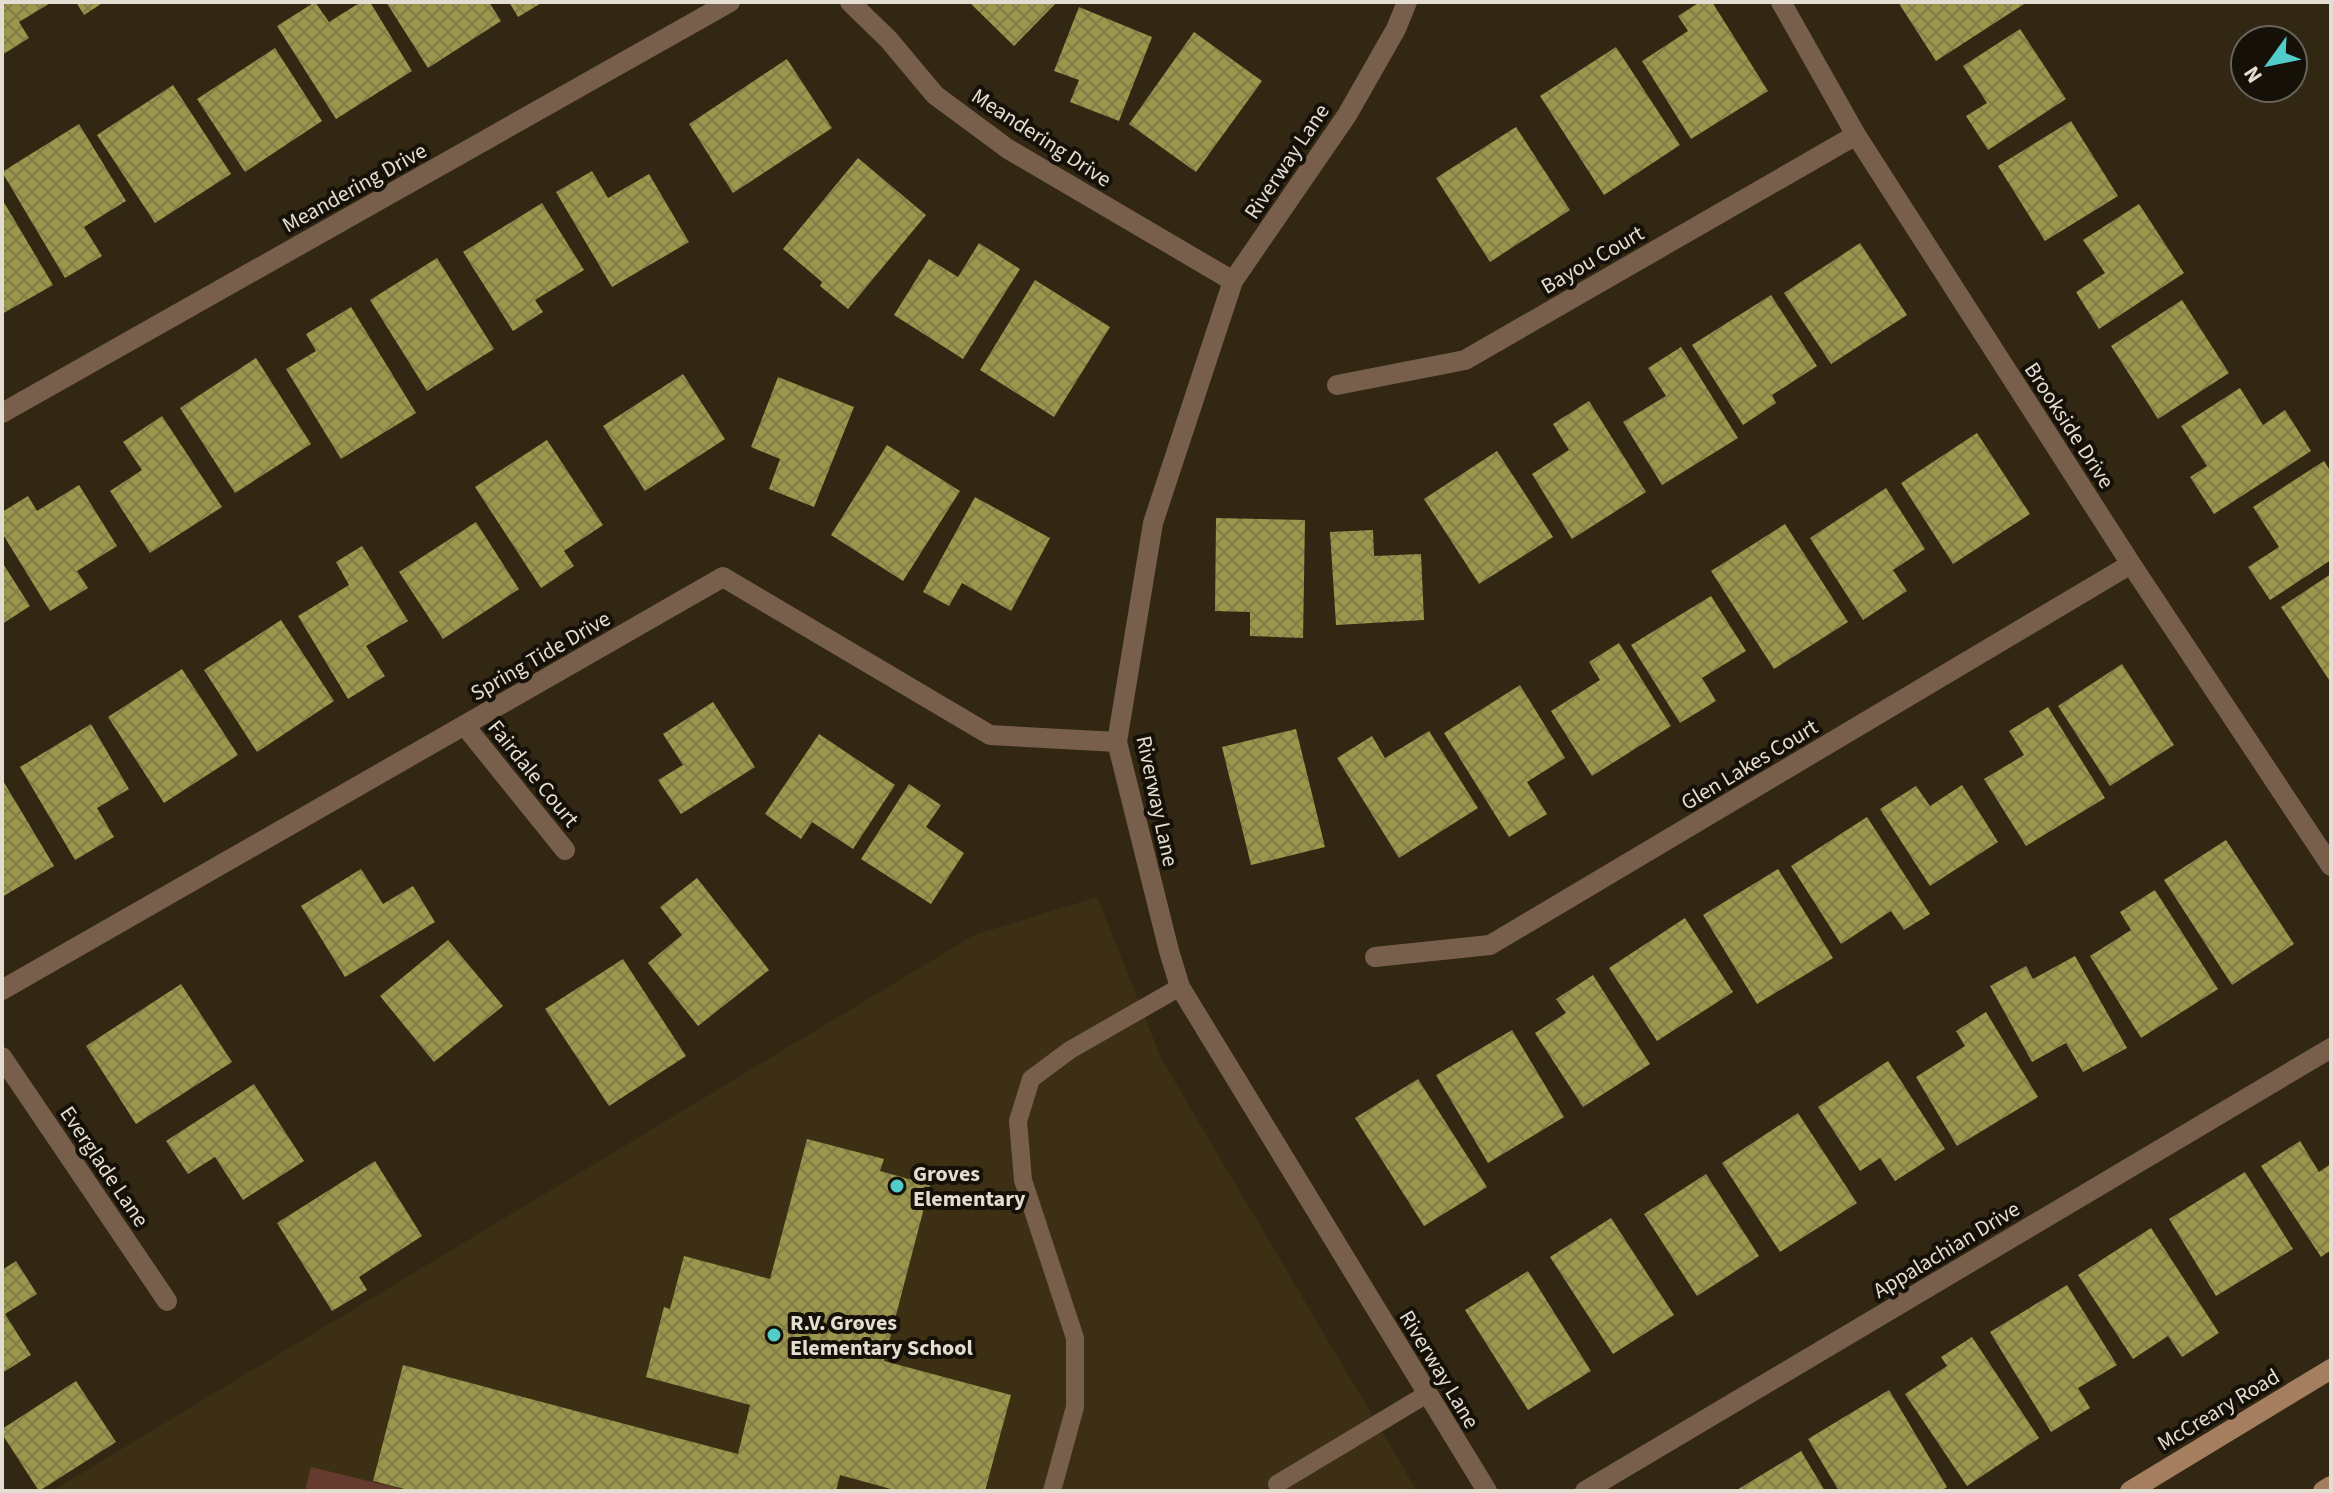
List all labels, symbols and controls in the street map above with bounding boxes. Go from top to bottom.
north arrow [2229,24,2309,104]
text: N [2236,59,2270,89]
street label: Meandering Drive [965,81,1118,195]
street label: Riverway Lane [1236,97,1337,226]
street label: Meandering Drive [276,135,433,241]
street label: Bayou Court [1535,217,1650,302]
street label: Brookside Drive [2016,356,2122,495]
street label: Spring Tide Drive [465,603,617,709]
street label: Glen Lakes Court [1675,711,1825,818]
street label: Fairdale Court [480,713,587,835]
street label: Riverway Lane [1128,733,1187,870]
street label: Everglade Lane [52,1100,157,1234]
place label: Groves Elementary [913,1158,1026,1215]
marker: Groves Elementary [888,1177,906,1195]
street label: Appalachian Drive [1867,1193,2026,1306]
street label: Riverway Lane [1391,1304,1487,1435]
place label: R.V. Groves Elementary School [790,1307,973,1364]
marker: R.V. Groves Elementary School [765,1326,783,1344]
street label: McCreary Road [2151,1361,2286,1459]

